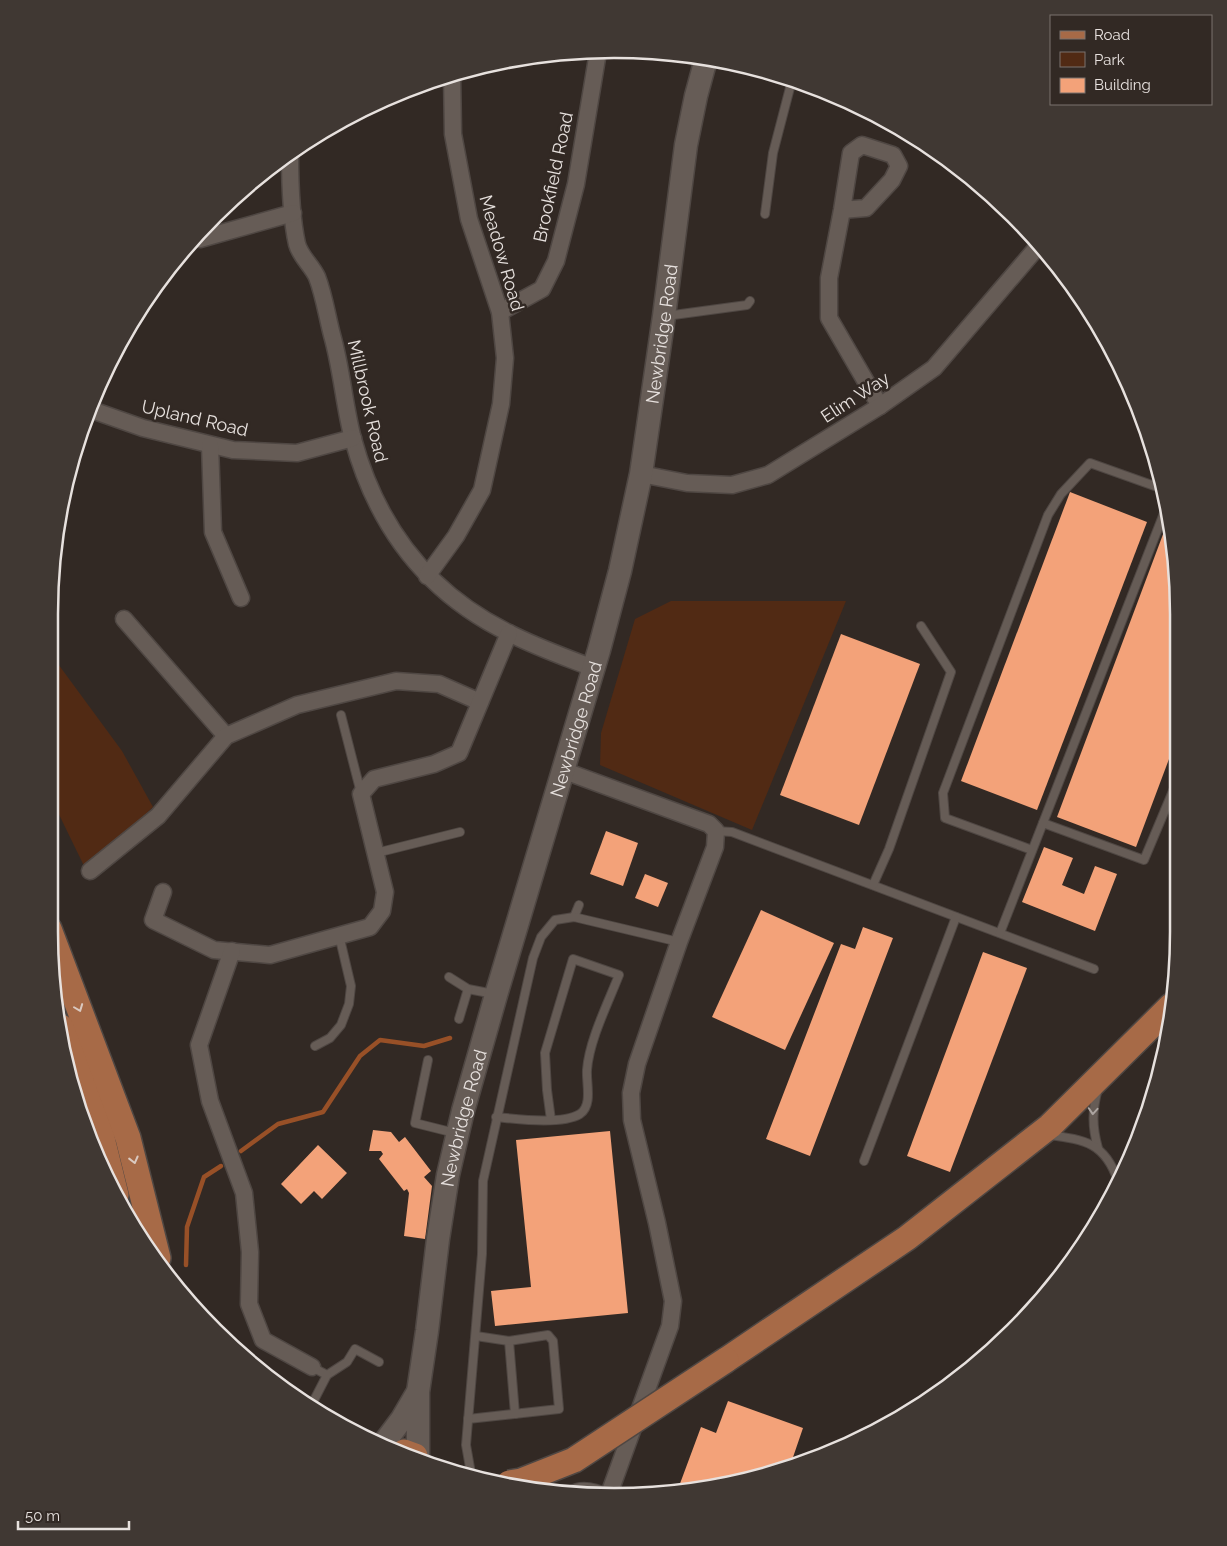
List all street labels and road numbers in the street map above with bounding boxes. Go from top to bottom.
street label: Brookfield Road [529,110,577,244]
street label: Meadow Road [475,193,529,313]
street label: Newbridge Road [641,263,681,405]
street label: Millbrook Road [344,338,392,464]
street label: Elim Way [817,367,893,427]
street label: Upland Road [140,396,250,440]
street label: Newbridge Road [545,659,606,799]
street label: Newbridge Road [436,1047,490,1188]

